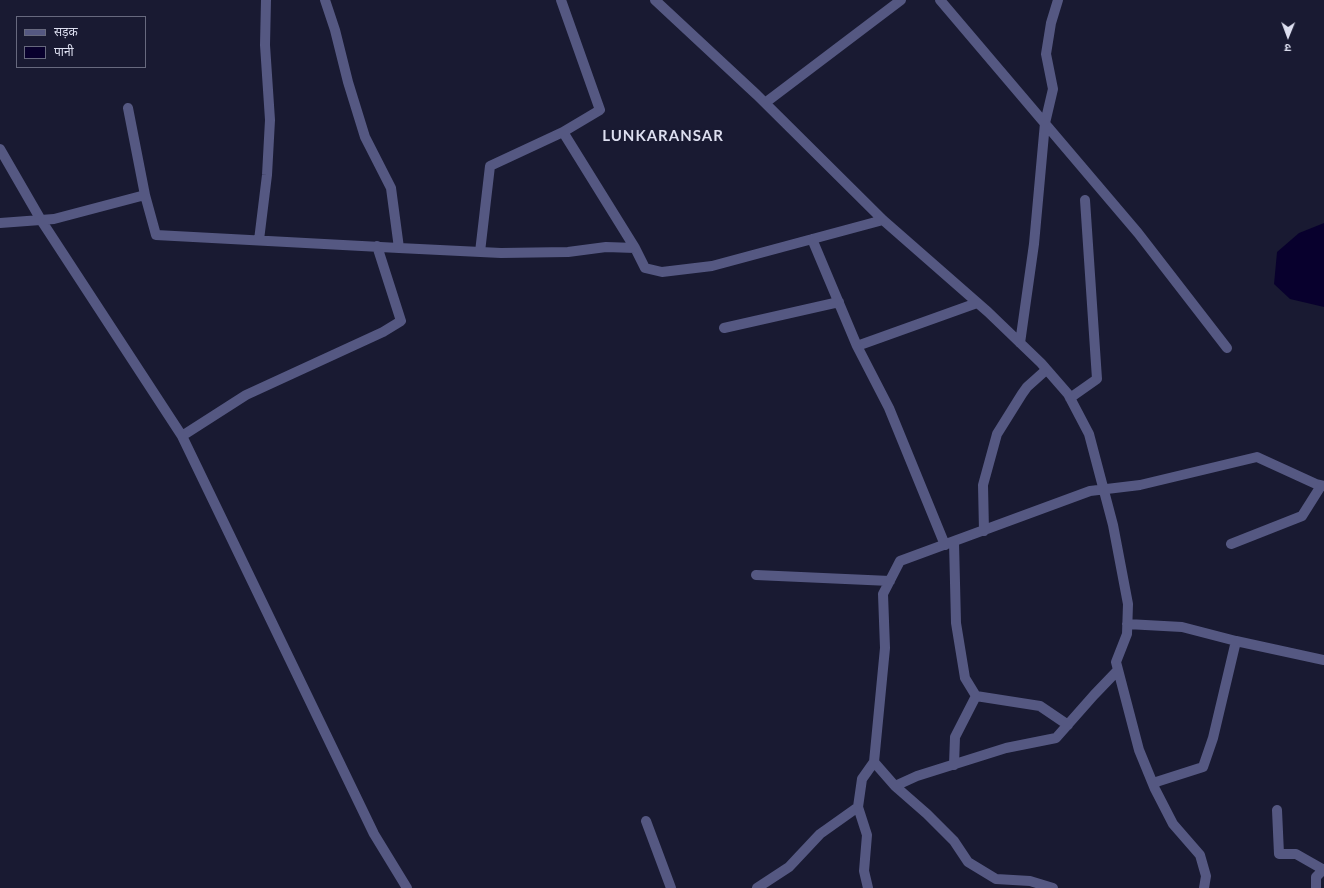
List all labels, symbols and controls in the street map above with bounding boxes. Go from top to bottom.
legend [16,16,146,68]
north arrow [1268,16,1308,56]
text: सड़क [54,24,78,39]
text: उ [1284,42,1291,55]
text: पानी [54,44,74,59]
district label: LUNKARANSAR [602,127,724,145]

